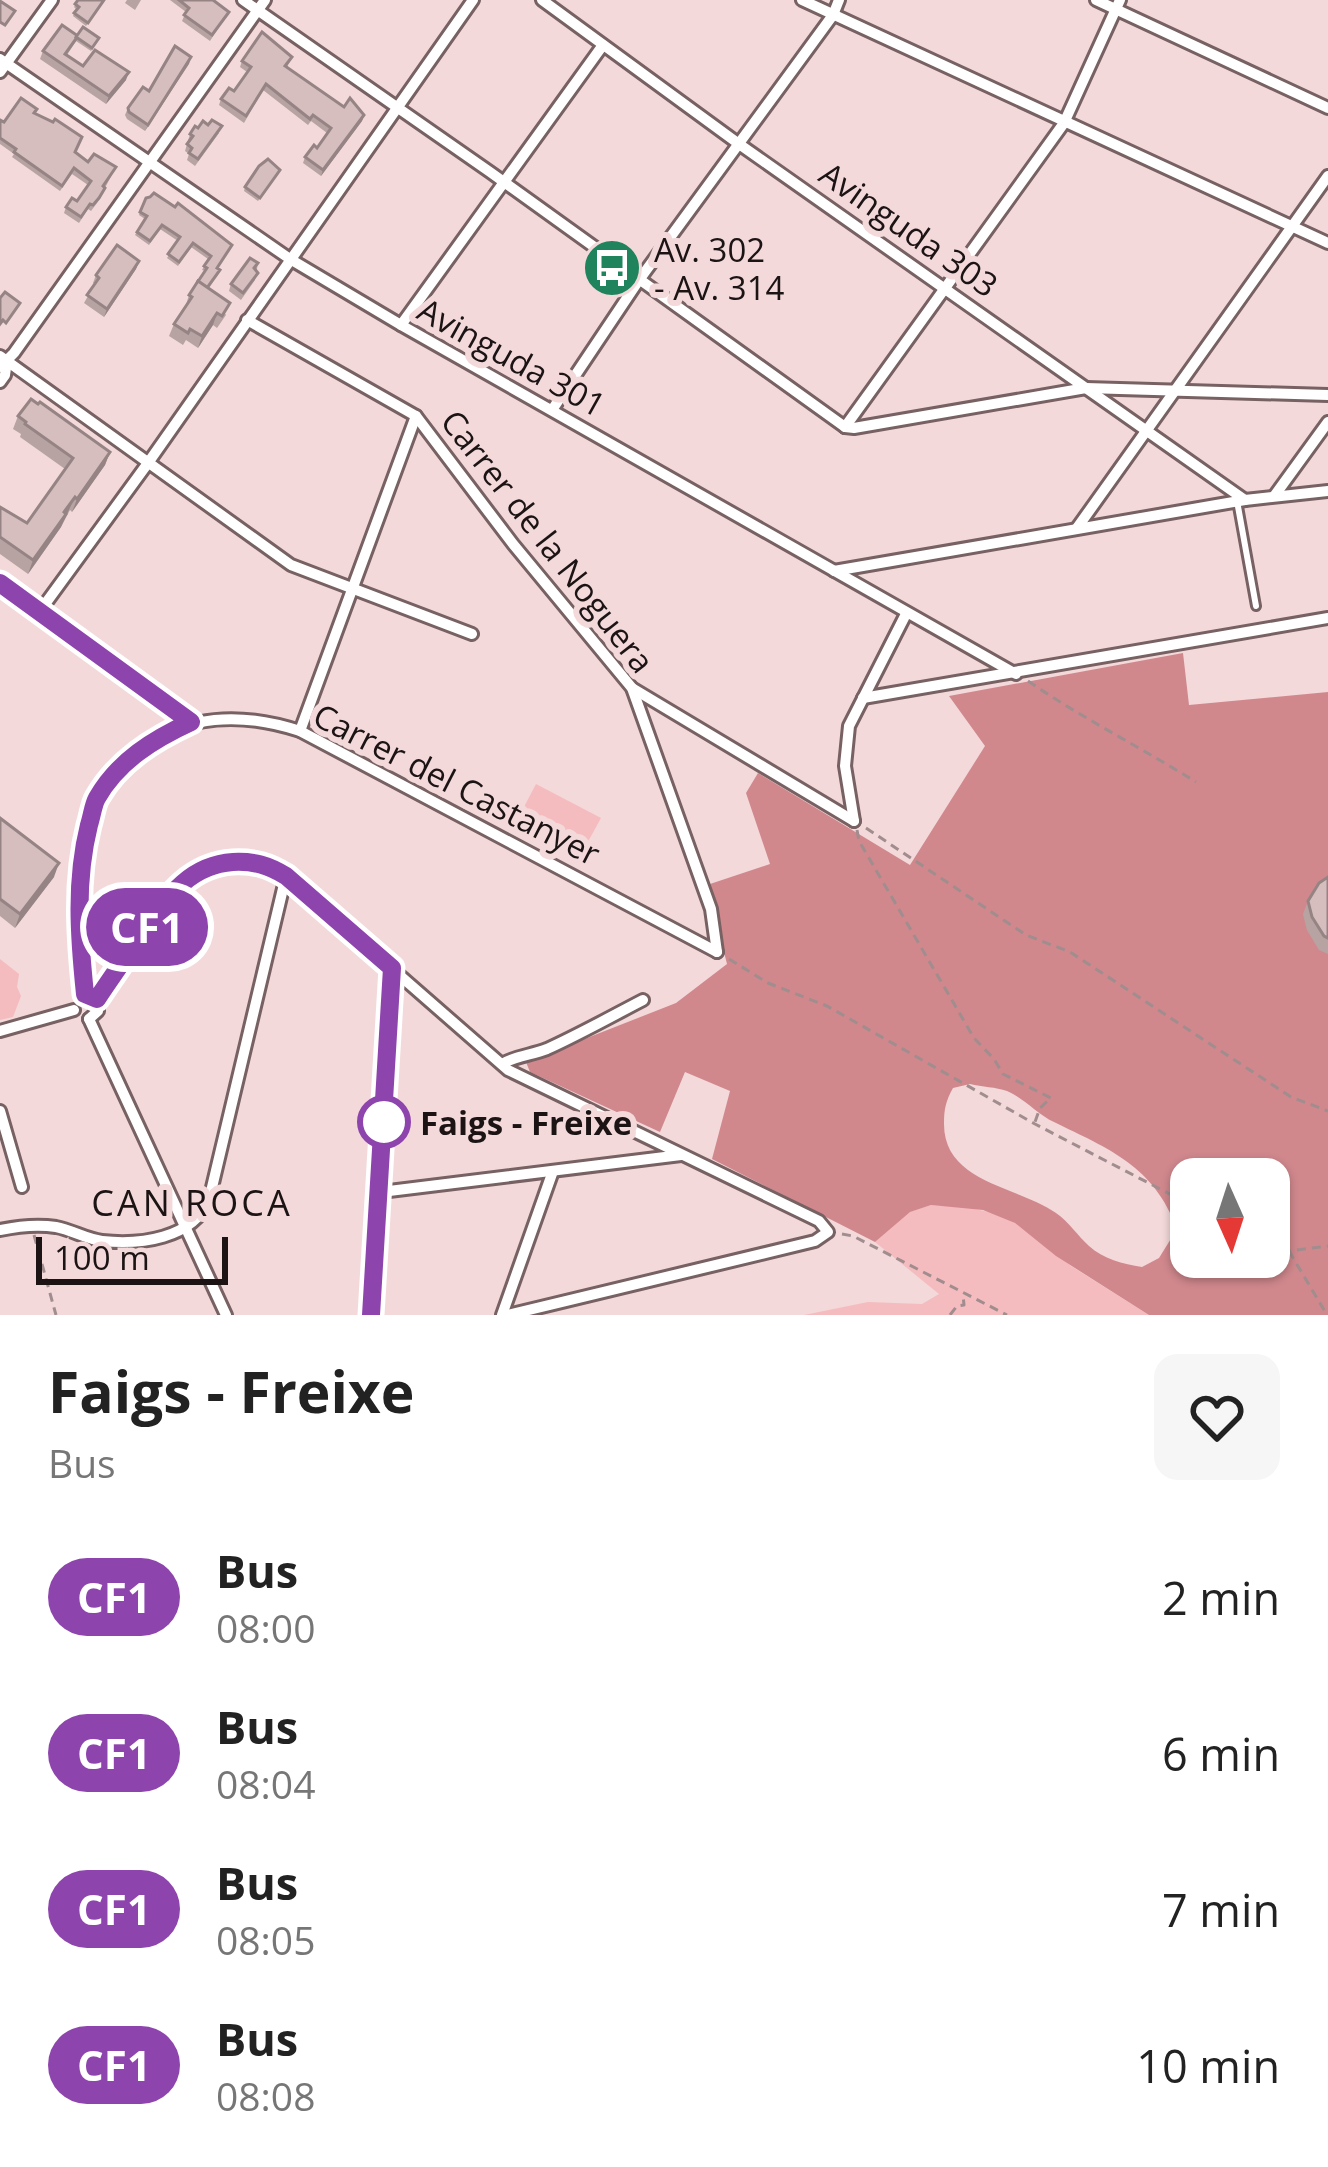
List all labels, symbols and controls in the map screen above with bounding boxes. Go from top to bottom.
street label: Avinguda 303 [811,151,1007,307]
place label: Av. 302 - Av. 314 [654,227,785,310]
bus stop icon: Av. 302 - Av. 314 [581,237,643,299]
street label: Avinguda 301 [410,287,614,427]
street label: Carrer de la Noguera [431,400,665,682]
street label: Carrer del Castanyer [306,692,608,876]
line badge: CF1 [78,888,216,966]
text: CF1 [110,898,184,955]
marker: Faigs - Freixe [359,1097,409,1147]
place label: Faigs - Freixe [420,1100,632,1145]
north arrow [1170,1158,1290,1278]
map controls [1170,1158,1290,1278]
district label: CAN ROCA [91,1178,293,1227]
scale bar [36,1231,228,1284]
text: 100 m [54,1235,150,1280]
text: Faigs - Freixe [48,1352,414,1430]
button: heart [1154,1354,1280,1480]
text: Bus [48,1436,116,1489]
text: Bus [216,1540,298,1601]
text: 2 min [1162,1567,1280,1628]
text: CF1 [77,1568,151,1625]
text: 08:00 [216,1601,315,1654]
text: Bus [216,1696,298,1757]
text: 6 min [1162,1723,1280,1784]
text: CF1 [77,1724,151,1781]
text: 08:04 [216,1757,315,1810]
text: Bus [216,1852,298,1913]
text: 7 min [1162,1879,1280,1940]
text: CF1 [77,1880,151,1937]
text: 08:05 [216,1913,315,1966]
text: Bus [216,2008,298,2069]
text: 10 min [1136,2035,1280,2096]
text: CF1 [77,2036,151,2093]
text: 08:08 [216,2069,315,2122]

